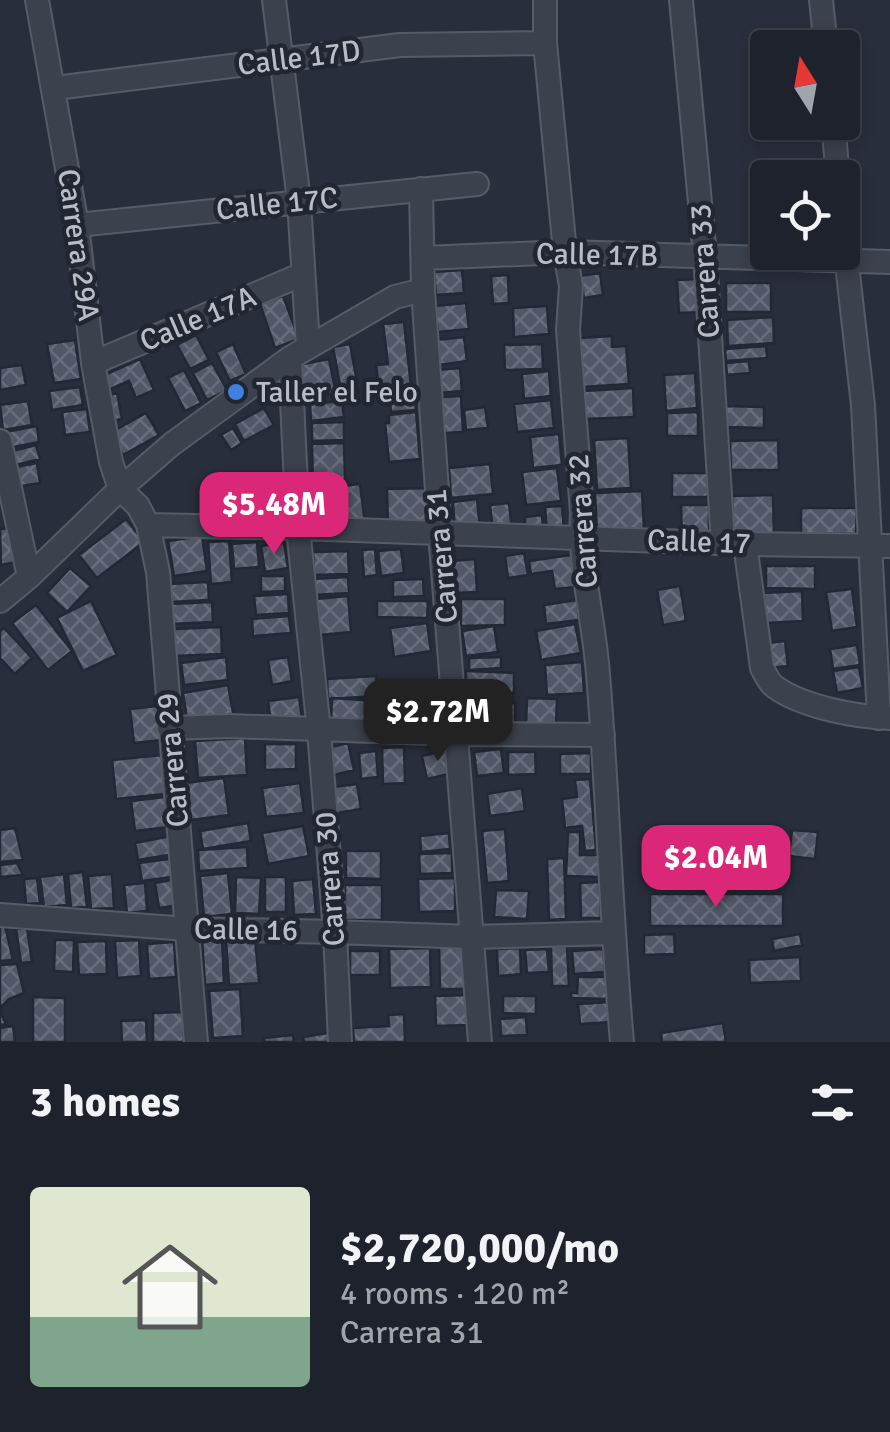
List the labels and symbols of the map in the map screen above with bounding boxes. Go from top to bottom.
north arrow [750,30,860,140]
street label: Calle 17D [235,32,363,84]
street label: Carrera 29A [49,167,107,323]
street label: Calle 17C [214,179,340,229]
street label: Carrera 33 [682,203,728,339]
street label: Calle 17B [536,235,658,275]
street label: Calle 17A [134,278,262,360]
place label: Taller el Felo [256,374,418,411]
marker: Taller el Felo [225,381,247,403]
street label: Carrera 32 [560,453,606,589]
pin: $5.48M [193,472,355,557]
street label: Carrera 31 [418,487,466,625]
street label: Calle 17 [646,522,752,562]
pin: $2.72M [357,679,519,764]
street label: Carrera 29 [149,691,197,829]
street label: Carrera 30 [307,811,353,947]
pin: $2.04M [635,825,797,910]
street label: Calle 16 [194,911,298,949]

